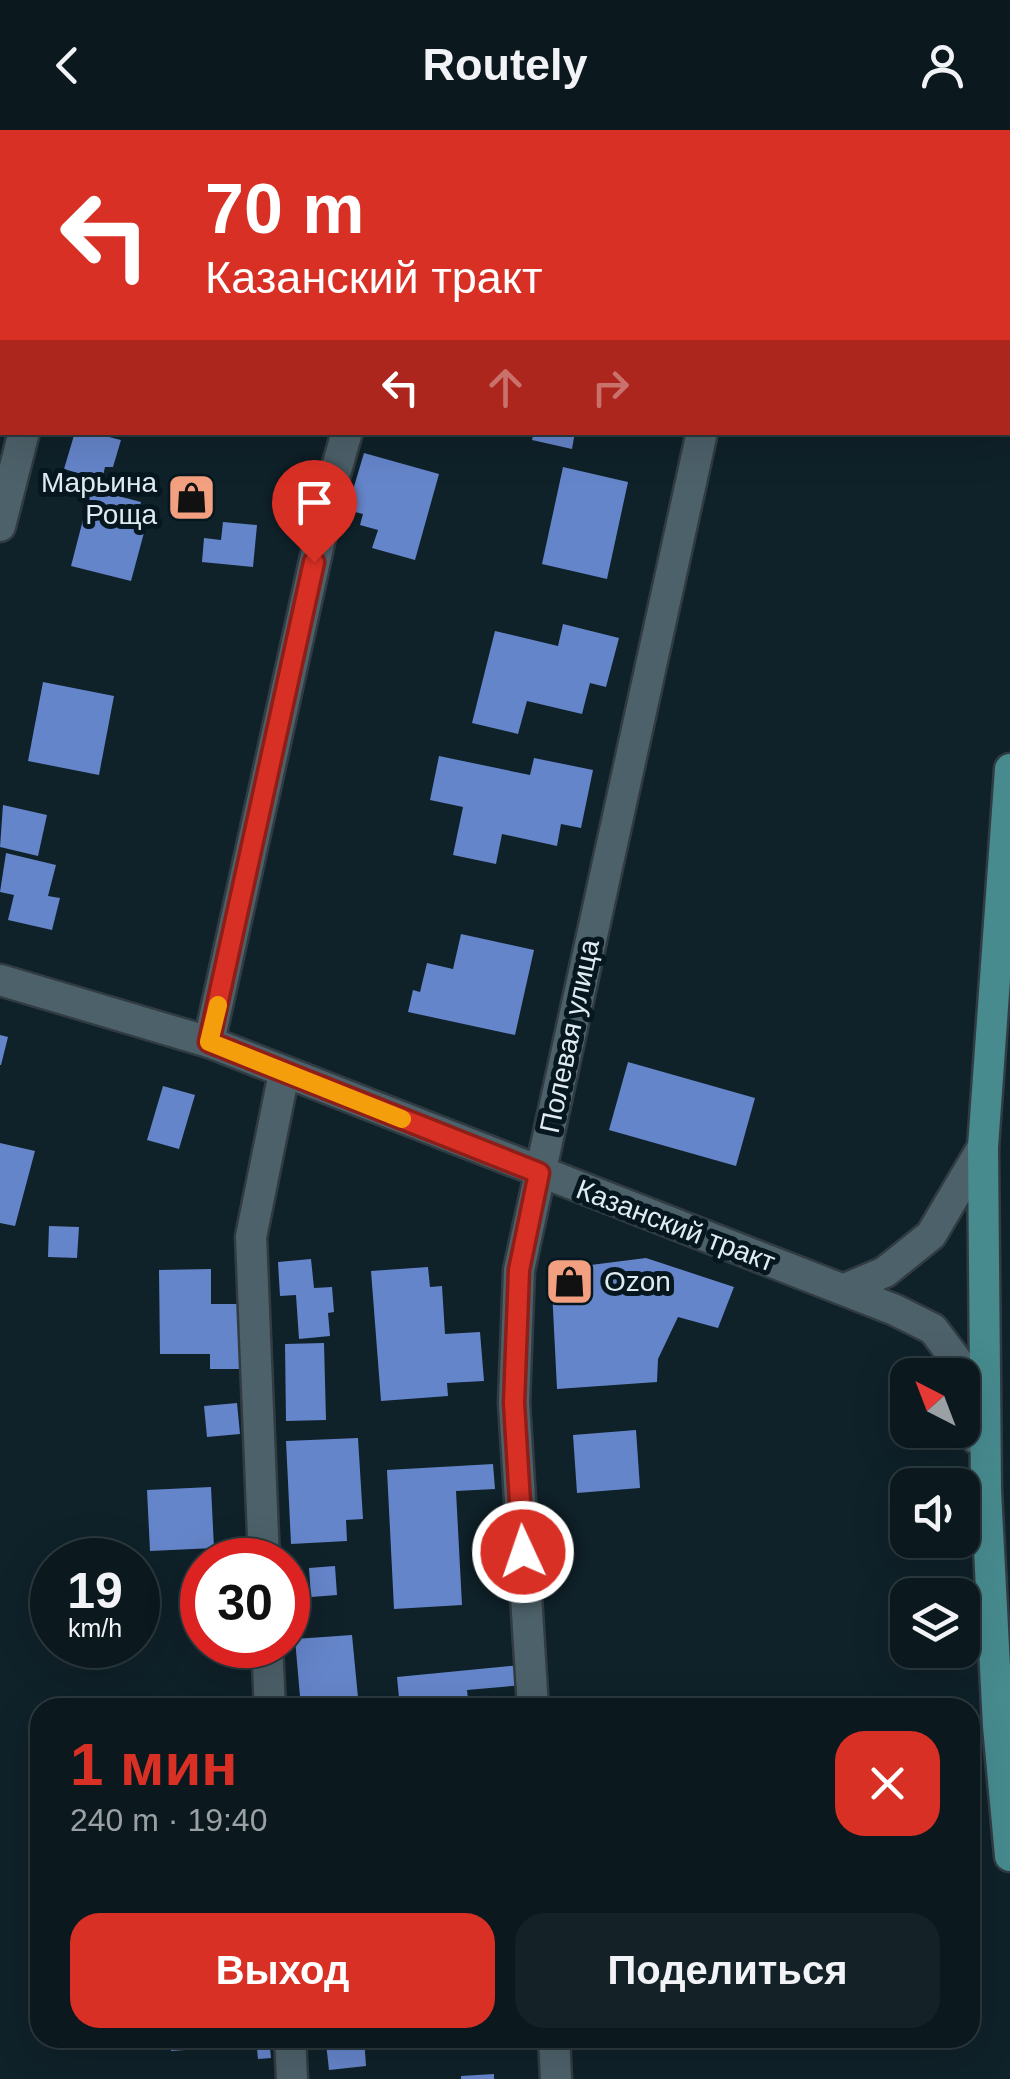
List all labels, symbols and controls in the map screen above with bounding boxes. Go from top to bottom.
icon: back [40,38,95,93]
icon: person [915,38,970,93]
text: Routely [422,39,588,90]
icon: left [40,170,170,300]
text: 70 m [205,170,365,248]
text: Казанский тракт [205,252,543,303]
icon: left [373,360,428,415]
icon: ahead [478,360,533,415]
icon: right [583,360,638,415]
pin [272,460,357,563]
place label: Марьина Роща [41,467,157,530]
shop icon: Марьина Роща [166,472,218,524]
icon: arrive [287,475,342,530]
street label: Полевая улица [534,936,605,1136]
street label: Казанский тракт [572,1173,780,1278]
shop icon: Ozon [543,1255,595,1307]
place label: Ozon [604,1266,671,1297]
north arrow [890,1358,980,1448]
map controls [890,1358,980,1668]
button: sound [890,1468,980,1558]
position arrow [471,1500,575,1604]
speed limit sign: 30 [180,1538,310,1668]
text: 19 [67,1563,123,1619]
button: layers [890,1578,980,1668]
text: km/h [68,1614,122,1642]
text: 1 мин [70,1731,238,1798]
button: close [835,1731,940,1836]
text: 240 m · 19:40 [70,1802,267,1838]
button: Выход [70,1913,495,2028]
button: Поделиться [515,1913,940,2028]

